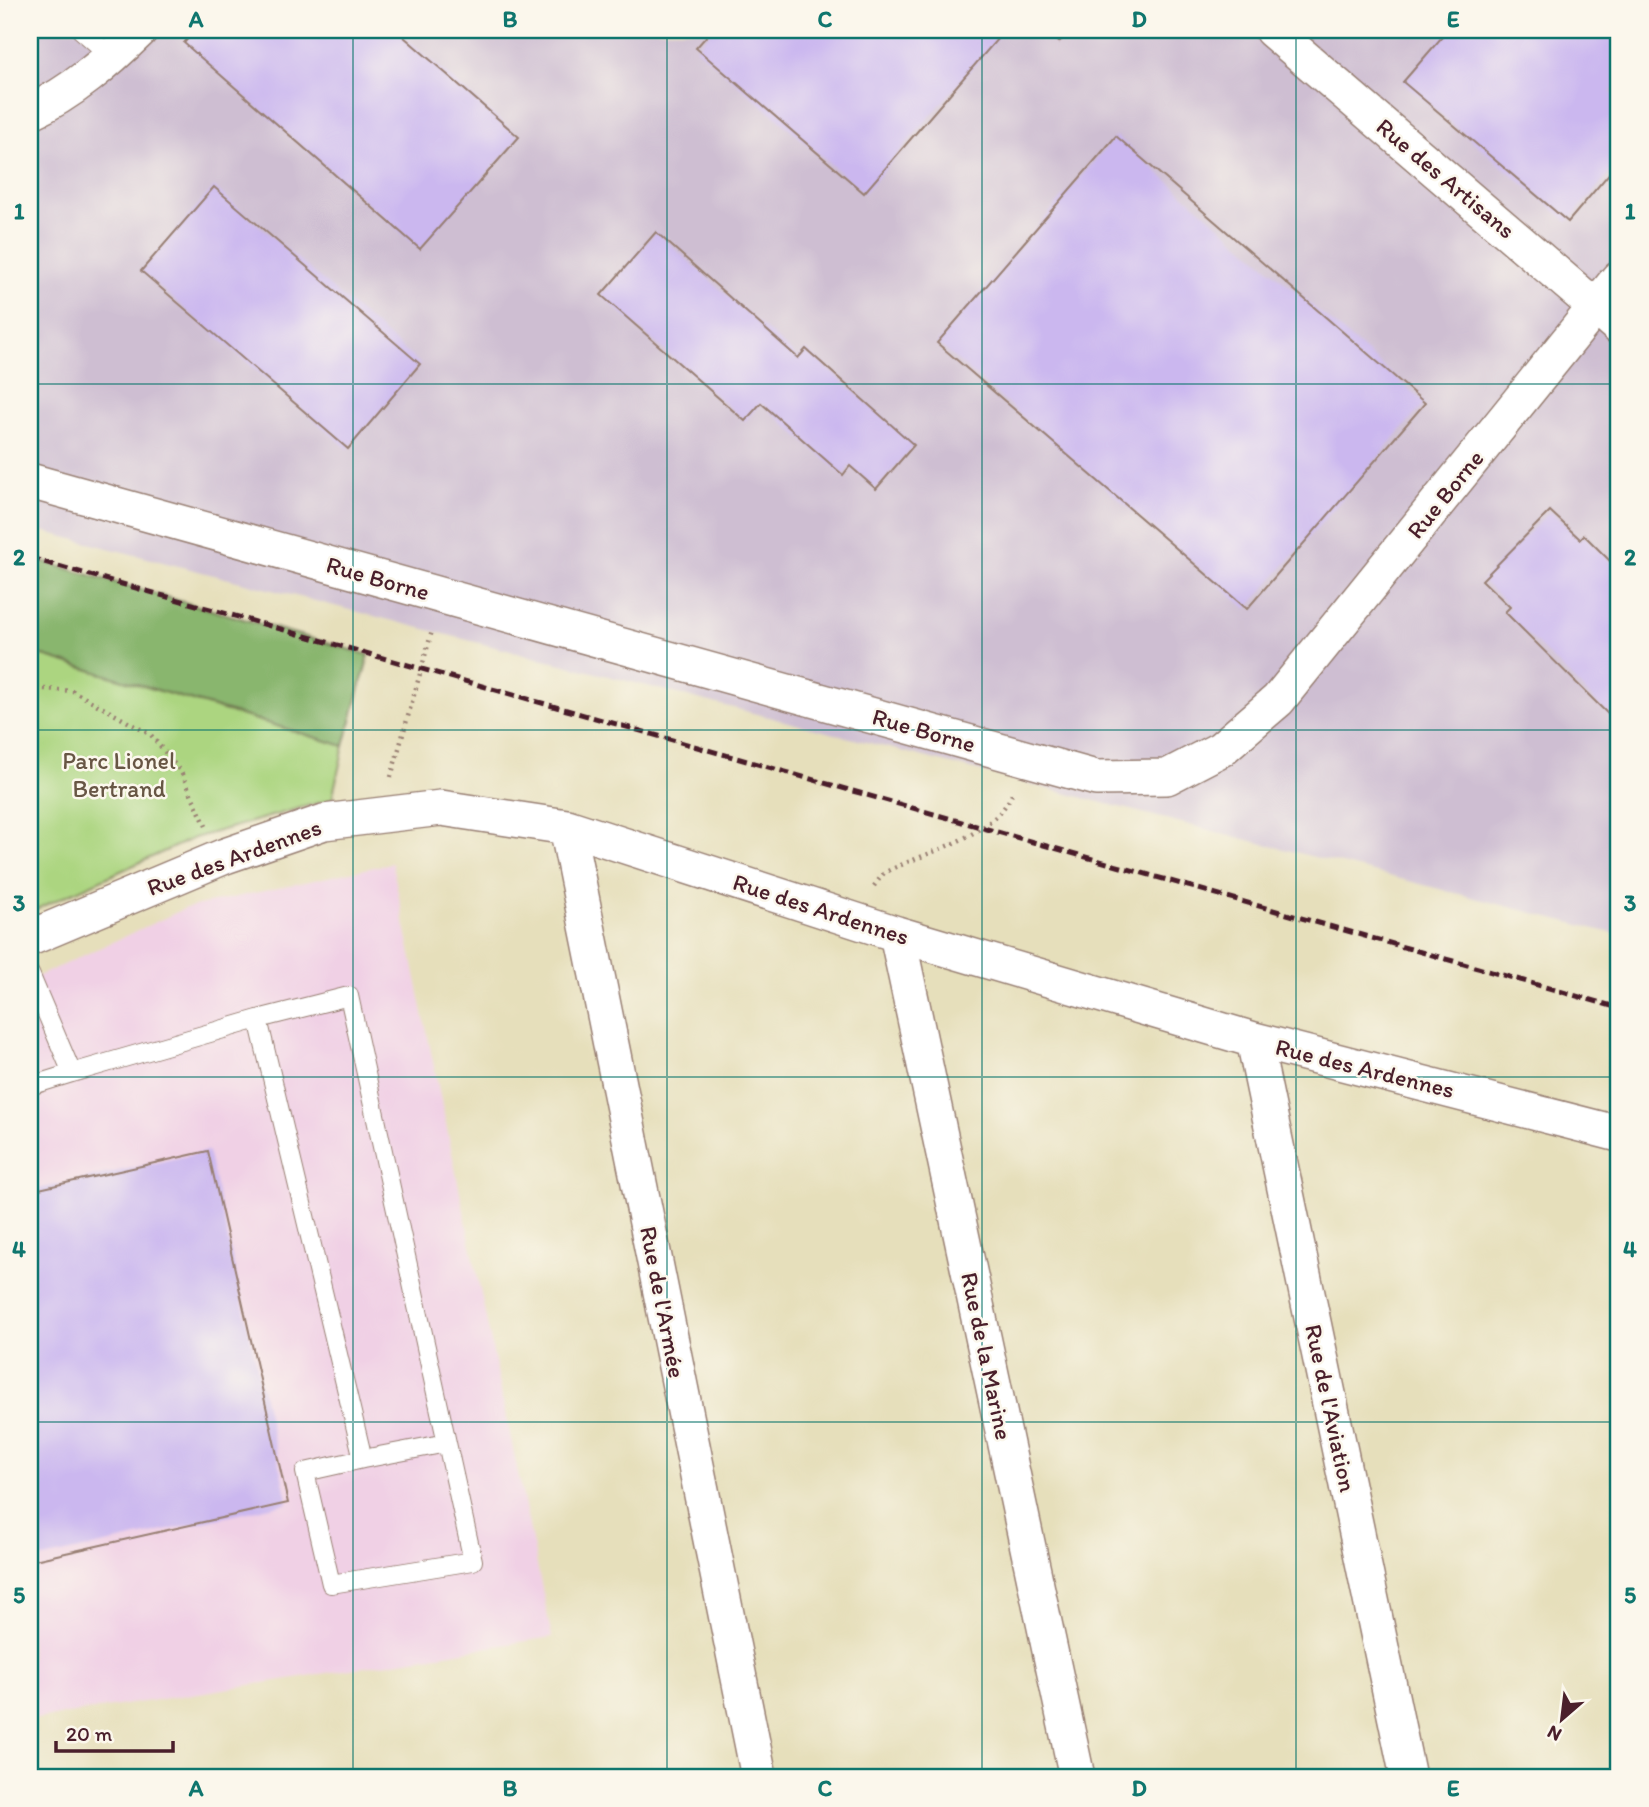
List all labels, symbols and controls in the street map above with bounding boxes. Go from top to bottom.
text: A [188,5,204,33]
text: B [503,5,518,33]
text: C [818,5,833,33]
text: D [1131,5,1147,33]
text: E [1447,5,1460,33]
street label: Rue des Artisans [1371,112,1521,244]
text: 1 [14,197,25,225]
text: 1 [1625,197,1636,225]
street label: Rue Borne [1400,444,1490,544]
text: 2 [13,543,26,571]
text: 2 [1624,543,1637,571]
street label: Rue Borne [323,549,433,607]
street label: Rue Borne [869,701,979,759]
park label: Parc Lionel Bertrand [62,746,176,803]
street label: Rue des Ardennes [143,812,325,902]
street label: Rue des Ardennes [729,867,913,951]
text: 3 [13,889,26,917]
text: 3 [1624,889,1637,917]
street label: Rue des Ardennes [1273,1032,1457,1104]
street label: Rue de l'Armée [634,1224,692,1380]
text: 4 [12,1235,26,1263]
text: 4 [1623,1235,1637,1263]
street label: Rue de la Marine [955,1269,1019,1443]
street label: Rue de l'Aviation [1299,1322,1363,1495]
text: 5 [13,1581,25,1609]
text: 5 [1624,1581,1636,1609]
north arrow [1526,1685,1596,1755]
scale bar [56,1709,173,1753]
text: N [1543,1720,1565,1747]
text: 20 m [66,1721,113,1746]
text: A [188,1774,204,1802]
text: B [503,1774,518,1802]
text: C [818,1774,833,1802]
text: D [1131,1774,1147,1802]
text: E [1447,1774,1460,1802]

